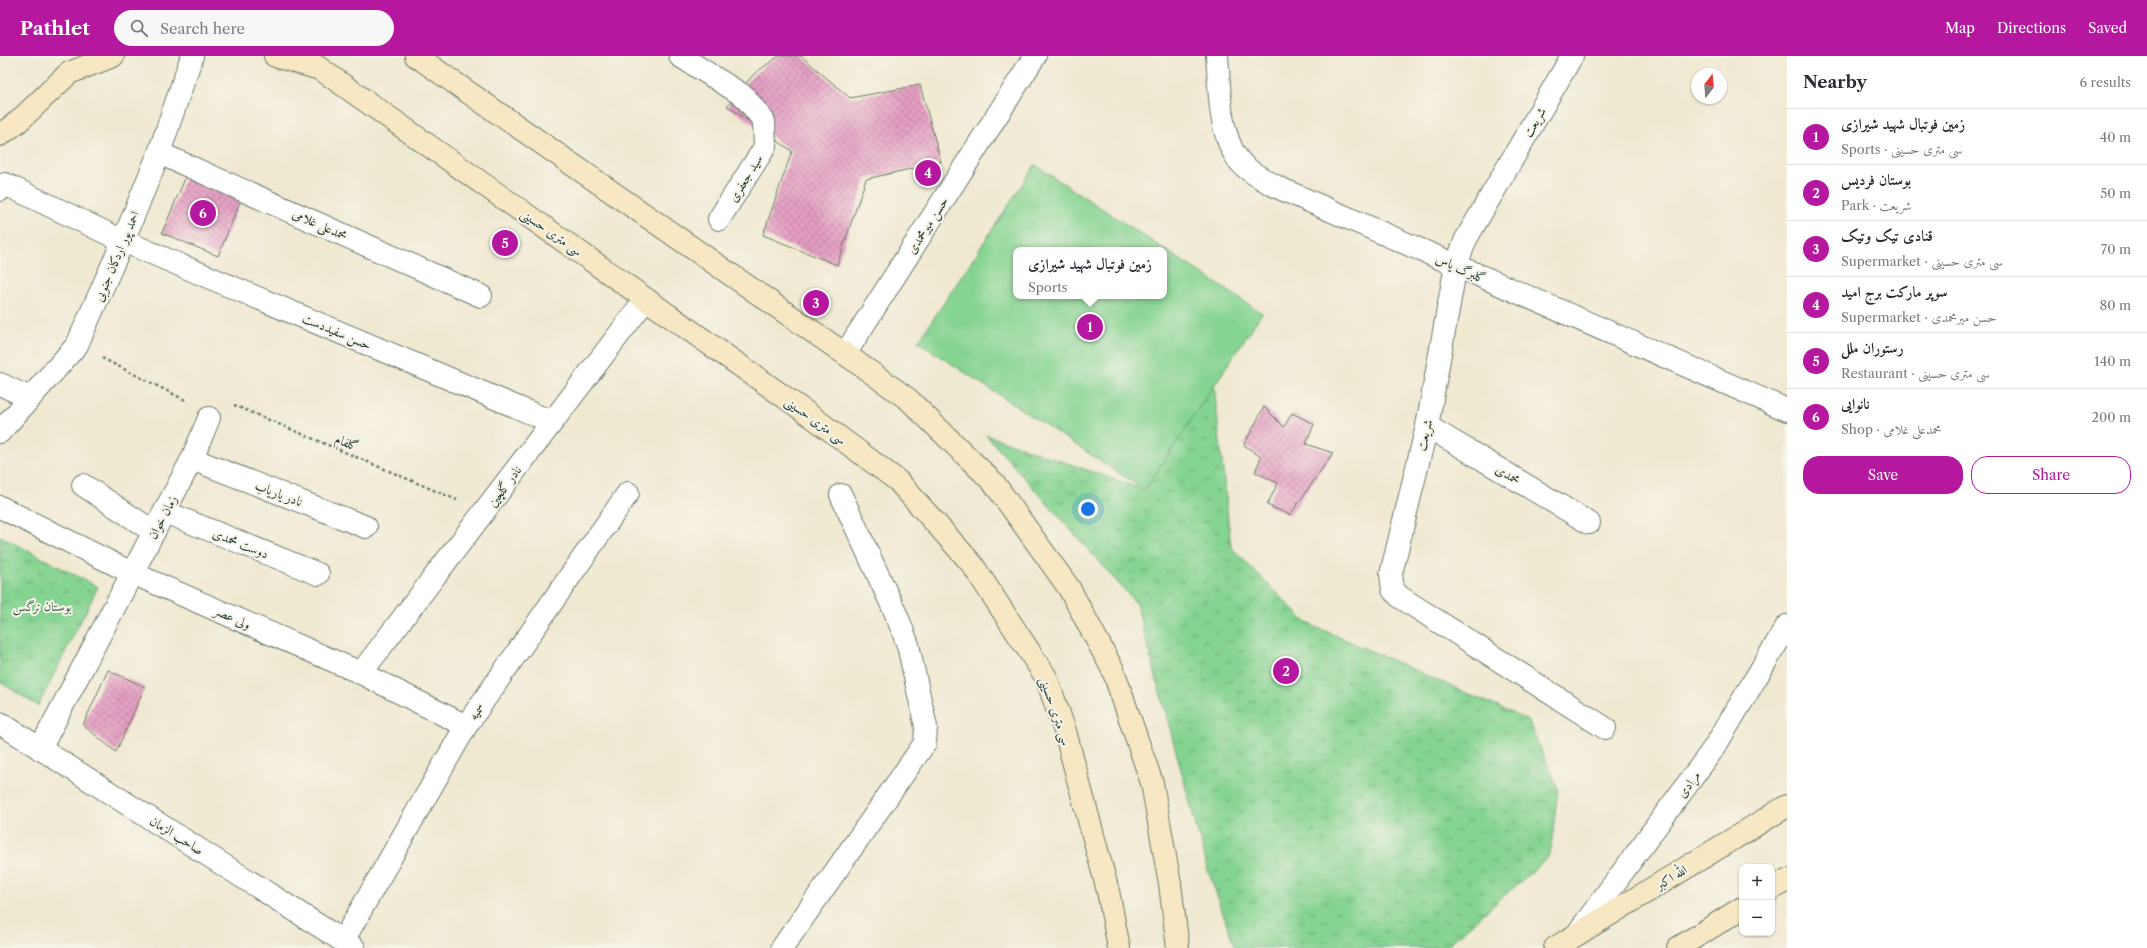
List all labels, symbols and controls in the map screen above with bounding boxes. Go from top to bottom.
search box [114,10,394,46]
text: Pathlet [20,17,90,40]
icon: search [128,17,150,39]
text: Search here [160,19,245,38]
text: Map [1945,19,1975,37]
text: Directions [1997,19,2066,37]
text: Saved [2088,19,2127,37]
north arrow [1691,68,1727,104]
text: Nearby [1803,72,1867,92]
text: 6 results [2080,74,2131,90]
street label: شریعت [1519,104,1550,140]
text: زمین فوتبال شهید شیرازی [1841,114,1965,133]
text: 1 [1813,129,1819,145]
text: 40 m [2100,129,2131,145]
text: Sports · سی متری حسینی [1841,141,1963,157]
street label: سید جعفری [724,151,767,205]
pin: 4 [915,158,941,188]
text: بوستان فردیس [1841,170,1911,189]
text: 2 [1812,185,1820,201]
text: 50 m [2100,185,2131,201]
street label: حسن میرمحمدی [903,193,953,258]
text: Park · شریعت [1841,197,1912,213]
pin: 6 [190,198,216,228]
street label: محمدعلی غلامی [289,205,350,246]
street label: سی متری حسینی [517,205,586,261]
street label: احمد پور اردکان جنوبی [90,208,144,304]
text: قنادی تیک وتیک [1841,226,1933,245]
pin: 5 [492,228,518,258]
text: 3 [1812,241,1820,257]
text: 70 m [2101,241,2131,257]
popup [1013,247,1167,299]
street label: گلبرگ یاس [1433,250,1488,287]
text: Supermarket · سی متری حسینی [1841,253,2003,269]
text: زمین فوتبال شهید شیرازی [1028,254,1152,273]
text: Sports [1028,279,1067,295]
text: سوپر مارکت برج امید [1841,282,1948,301]
pin: 3 [803,288,829,318]
text: 4 [1812,297,1820,313]
text: 80 m [2099,297,2131,313]
street label: حسن سفیددست [299,309,374,355]
text: Supermarket · حسن میرمحمدی [1841,309,1997,325]
pin: 1 [1077,312,1103,342]
text: رستوران ملل [1841,338,1904,357]
text: 5 [1812,353,1820,369]
text: 140 m [2094,353,2131,369]
text: Restaurant · سی متری حسینی [1841,365,1990,381]
street label: سی متری حسینی [781,392,850,449]
text: نانوایی [1841,394,1870,413]
text: 6 [1812,409,1820,425]
text: 200 m [2091,409,2131,425]
street label: شریعت [1413,418,1436,453]
text: Shop · محمدعلی غلامی [1841,421,1942,437]
street label: گلفام [331,430,361,458]
button: Save [1803,456,1963,494]
button: Share [1971,456,2131,494]
street label: محمدی [1493,461,1523,488]
street label: نادر گلچین [484,462,526,511]
street label: نادر یاریاب [253,477,305,510]
street label: زمان خوان [144,492,181,542]
your location [1078,499,1098,519]
street label: دوست محمدی [211,525,271,561]
park label: بوستان نرگس [12,598,72,616]
street label: ولی عصر [210,601,254,633]
pin: 2 [1273,656,1299,686]
street label: سی متری حسینی [1035,675,1075,748]
street label: سمیه [465,699,488,723]
street label: مرادی [1673,767,1705,802]
street label: صاحب الزمان [146,812,207,859]
street label: الله اکبر [1649,859,1690,895]
map controls [1739,864,1775,936]
button: + [1739,864,1775,900]
button: − [1739,900,1775,936]

